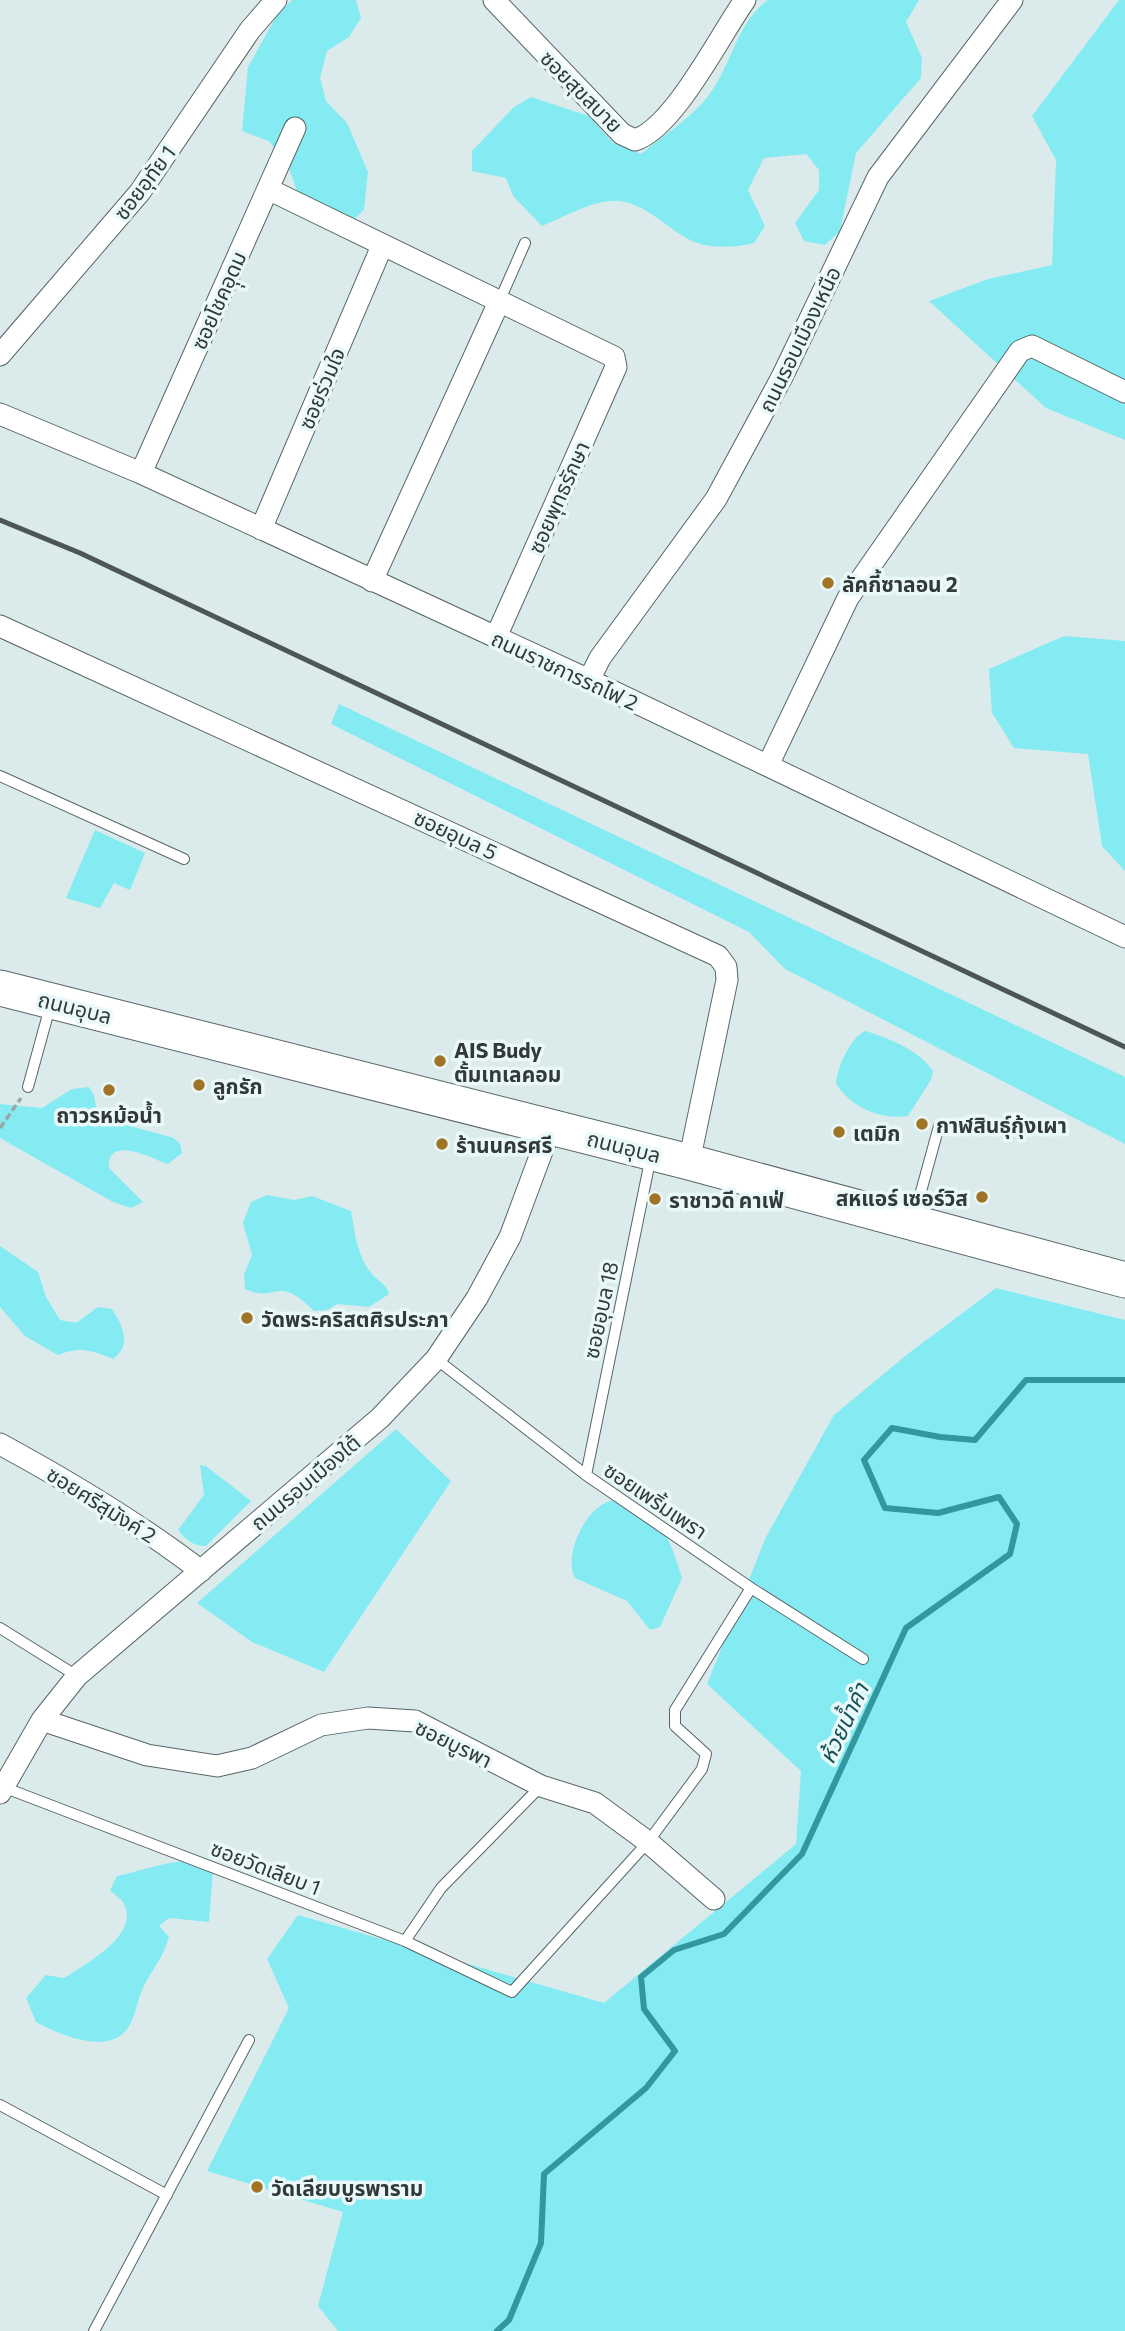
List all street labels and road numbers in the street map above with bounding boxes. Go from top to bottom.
street label: ซอยสุขสบาย [534,45,628,139]
street label: ซอยอุทัย 1 [108,140,182,225]
street label: ซอยโชคอุุดม [185,247,258,356]
street label: ถนนรอบเมืองเหนือ [753,262,845,416]
street label: ซอยร่วมใจ [293,343,349,433]
street label: ซอยพุทธรักษา [522,437,596,558]
street label: ถนนราชการรถไฟ 2 [488,625,642,715]
street label: ซอยอุบล 5 [410,804,502,866]
street label: ถนนอุบล [35,986,114,1030]
street label: ถนนอุบล [584,1125,663,1169]
street label: ซอยอุบล 18 [578,1259,624,1361]
street label: ถนนรอบเมืองใต้ [245,1429,365,1535]
street label: ซอยเพริ้มเพรา [600,1456,712,1544]
street label: ซอยศรีสุมังค์ 2 [42,1460,161,1549]
street label: ซอยบูรพา [411,1714,496,1774]
street label: ซอยวัดเลียบ 1 [208,1835,324,1899]

